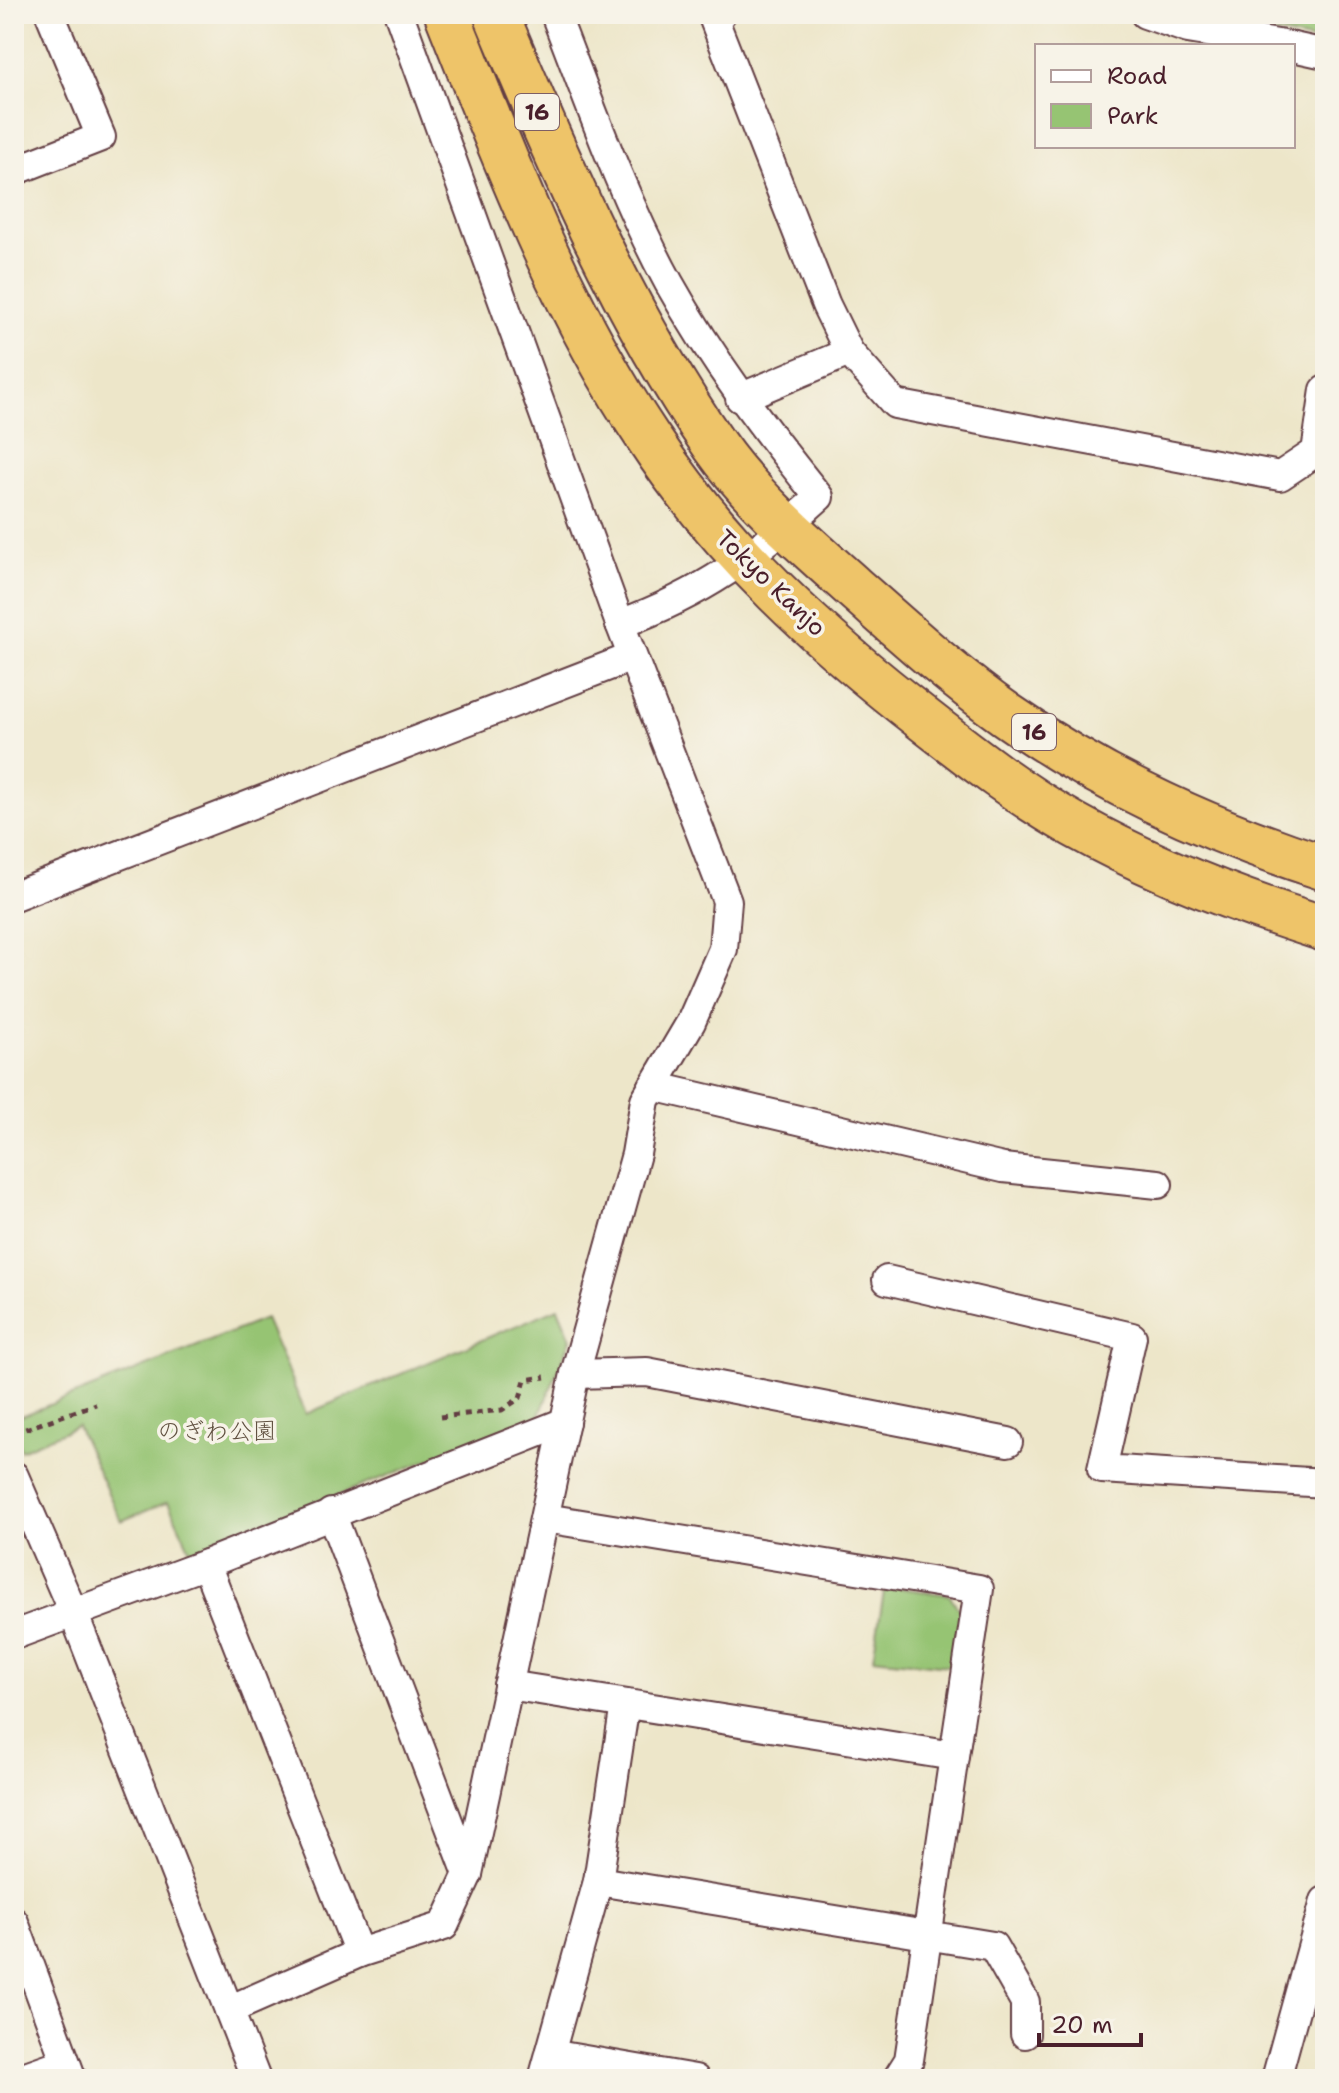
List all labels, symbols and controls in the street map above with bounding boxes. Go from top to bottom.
legend [1035,44,1295,148]
text: Road [1107,60,1167,92]
road number: 16 [515,94,559,130]
text: Park [1107,100,1159,132]
street label: Tokyo Kanjo [709,523,833,643]
road number: 16 [1012,714,1056,750]
park label: のぎわ公園 [157,1415,277,1447]
scale bar [1039,1997,1141,2047]
text: 20 m [1051,2009,1113,2041]

